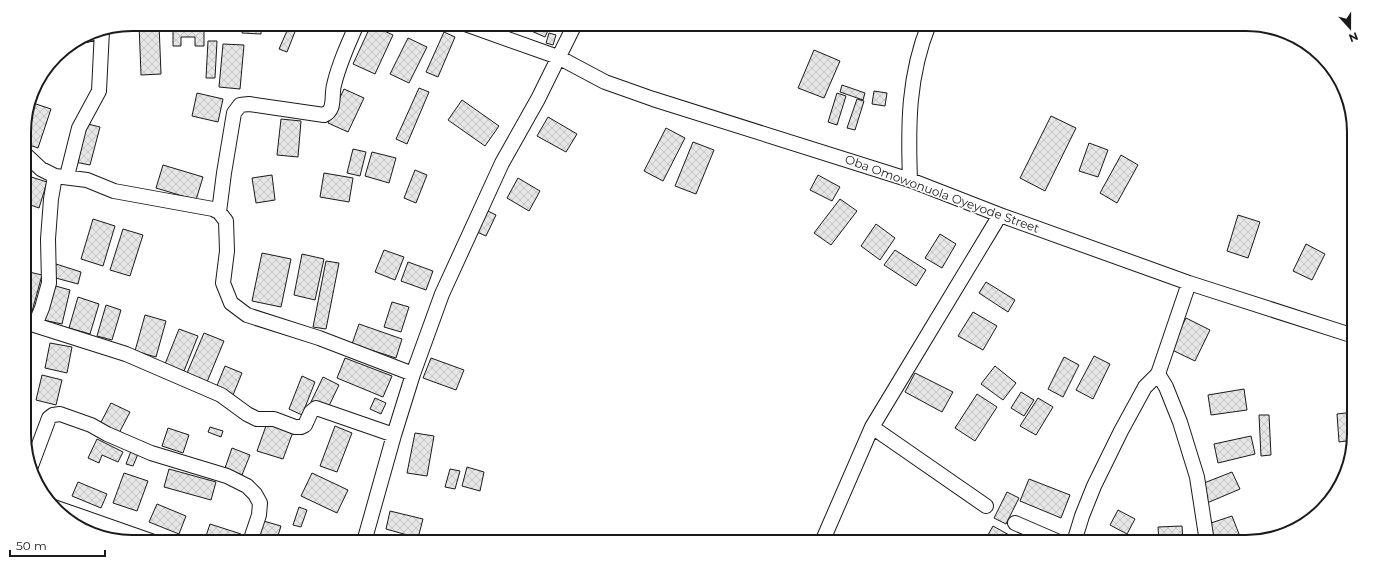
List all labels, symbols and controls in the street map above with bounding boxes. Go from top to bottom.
north arrow [1330,8,1370,48]
text: N [1347,29,1360,45]
street label: Oba Omowonuola Oyeyode Street [843,151,1042,236]
scale bar [10,532,105,558]
text: 50 m [16,538,47,553]

